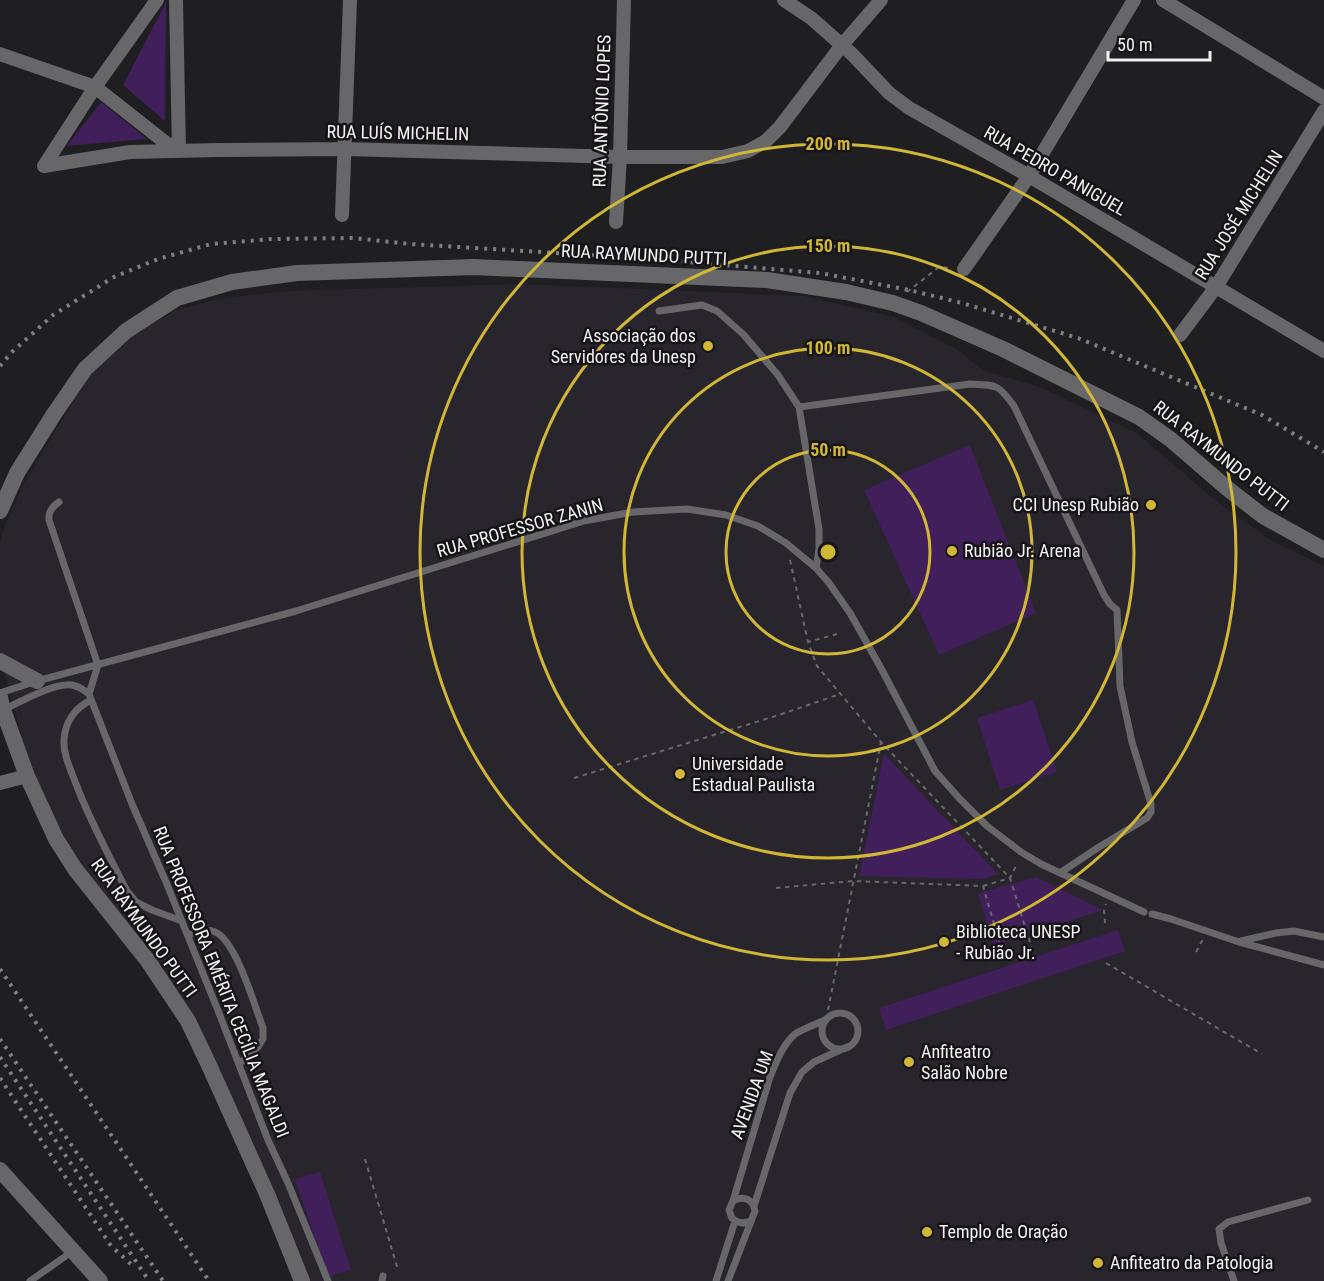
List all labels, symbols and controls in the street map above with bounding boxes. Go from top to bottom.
scale bar [1108,24,1210,62]
street label: RUA ANTÔNIO LOPES [588,34,615,188]
text: 50 m [1117,34,1152,55]
street label: RUA LUÍS MICHELIN [326,121,470,144]
street label: RUA PEDRO PANIGUEL [980,121,1130,220]
text: 200 m [806,133,850,154]
street label: RUA JOSÉ MICHELIN [1190,146,1287,283]
text: 150 m [806,235,850,256]
street label: RUA RAYMUNDO PUTTI [561,240,728,269]
place label: Associação dos Servidores da Unesp [551,325,696,367]
text: 100 m [806,337,850,358]
marker: Associação dos Servidores da Unesp [701,339,715,353]
street label: RUA RAYMUNDO PUTTI [1149,396,1293,515]
text: 50 m [810,439,846,460]
street label: RUA PROFESSOR ZANIN [434,494,605,561]
place label: CCI Unesp Rubião [1013,494,1139,515]
marker: CCI Unesp Rubião [1144,498,1158,512]
place label: Rubião Jr. Arena [964,540,1081,561]
centre of rings [818,542,838,562]
marker: Rubião Jr. Arena [945,544,959,558]
place label: Universidade Estadual Paulista [692,753,815,795]
marker: Universidade Estadual Paulista [673,767,687,781]
street label: RUA PROFESSORA EMÉRITA CECÍLIA MAGALDI [149,823,294,1141]
street label: RUA RAYMUNDO PUTTI [87,854,202,1001]
place label: Biblioteca UNESP - Rubião Jr. [956,921,1081,963]
marker: Biblioteca UNESP - Rubião Jr. [937,935,951,949]
place label: Anfiteatro Salão Nobre [921,1041,1008,1083]
street label: AVENIDA UM [726,1048,777,1142]
marker: Anfiteatro Salão Nobre [902,1055,916,1069]
place label: Templo de Oração [939,1221,1068,1242]
marker: Templo de Oração [920,1225,934,1239]
place label: Anfiteatro da Patologia [1110,1252,1273,1273]
marker: Anfiteatro da Patologia [1091,1256,1105,1270]

